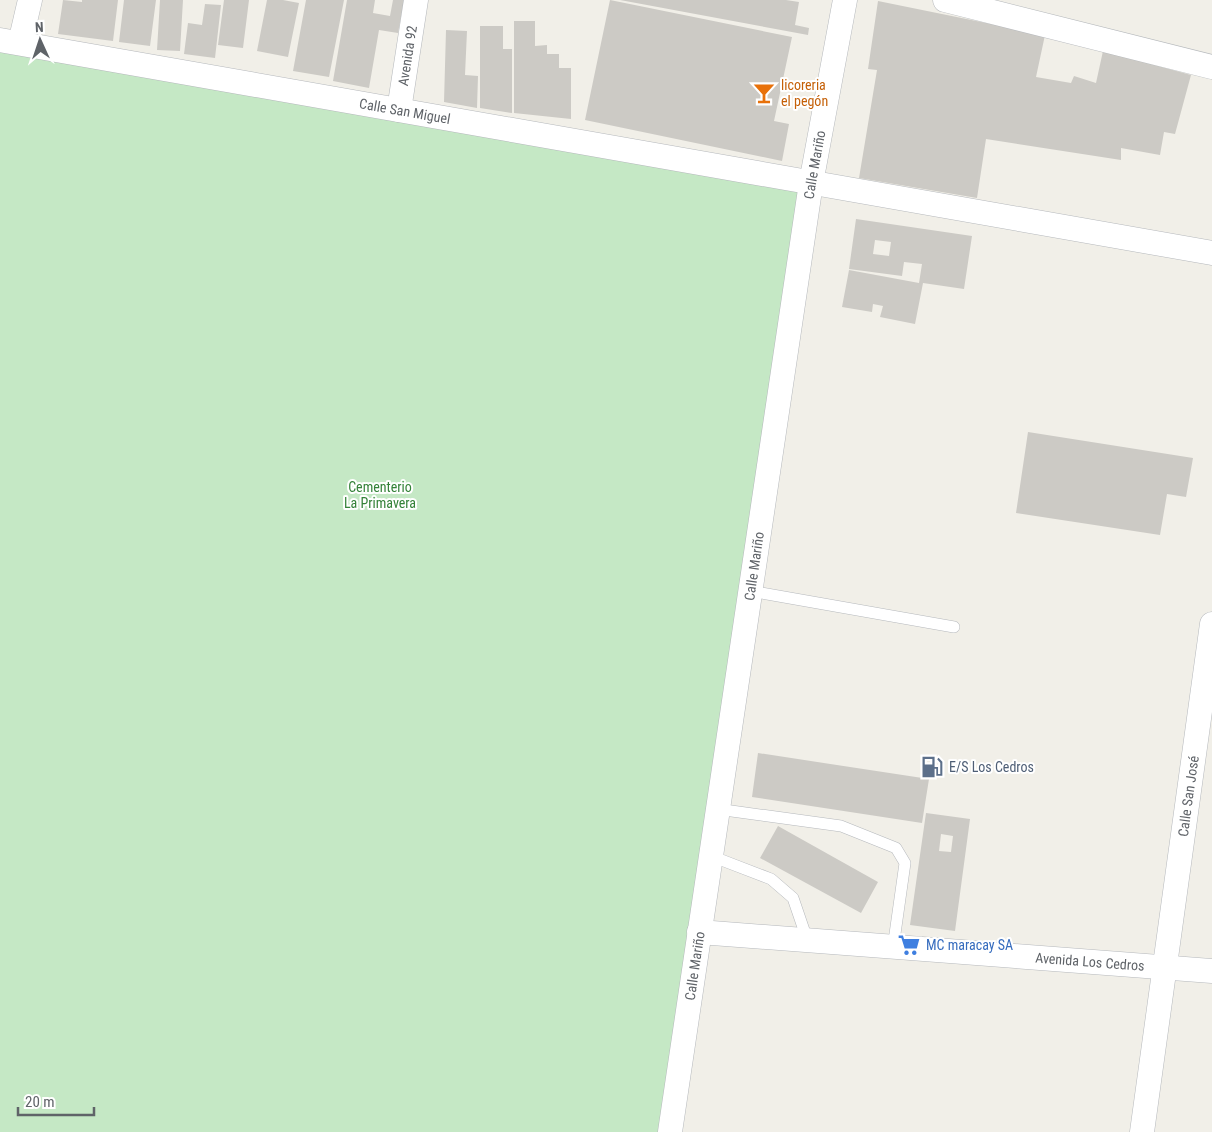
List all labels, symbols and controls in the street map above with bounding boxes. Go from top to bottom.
north arrow [15,15,65,65]
text: N [35,19,44,35]
street label: Avenida 92 [395,24,420,87]
place label: licoreria el pegón [781,77,828,109]
bar icon: licoreria el pegón [751,80,777,106]
street label: Calle San Miguel [358,95,452,127]
street label: Calle Mariño [801,129,829,200]
park label: Cementerio La Primavera [344,479,416,511]
street label: Calle Mariño [741,531,767,602]
fuel station icon: E/S Los Cedros [919,754,945,780]
street label: Calle San José [1175,754,1202,838]
place label: E/S Los Cedros [949,759,1034,775]
street label: Calle Mariño [682,930,708,1001]
supermarket icon: MC maracay SA [896,932,922,958]
place label: MC maracay SA [926,937,1013,953]
street label: Avenida Los Cedros [1035,950,1145,974]
scale bar [18,1084,94,1116]
text: 20 m [25,1093,55,1111]

